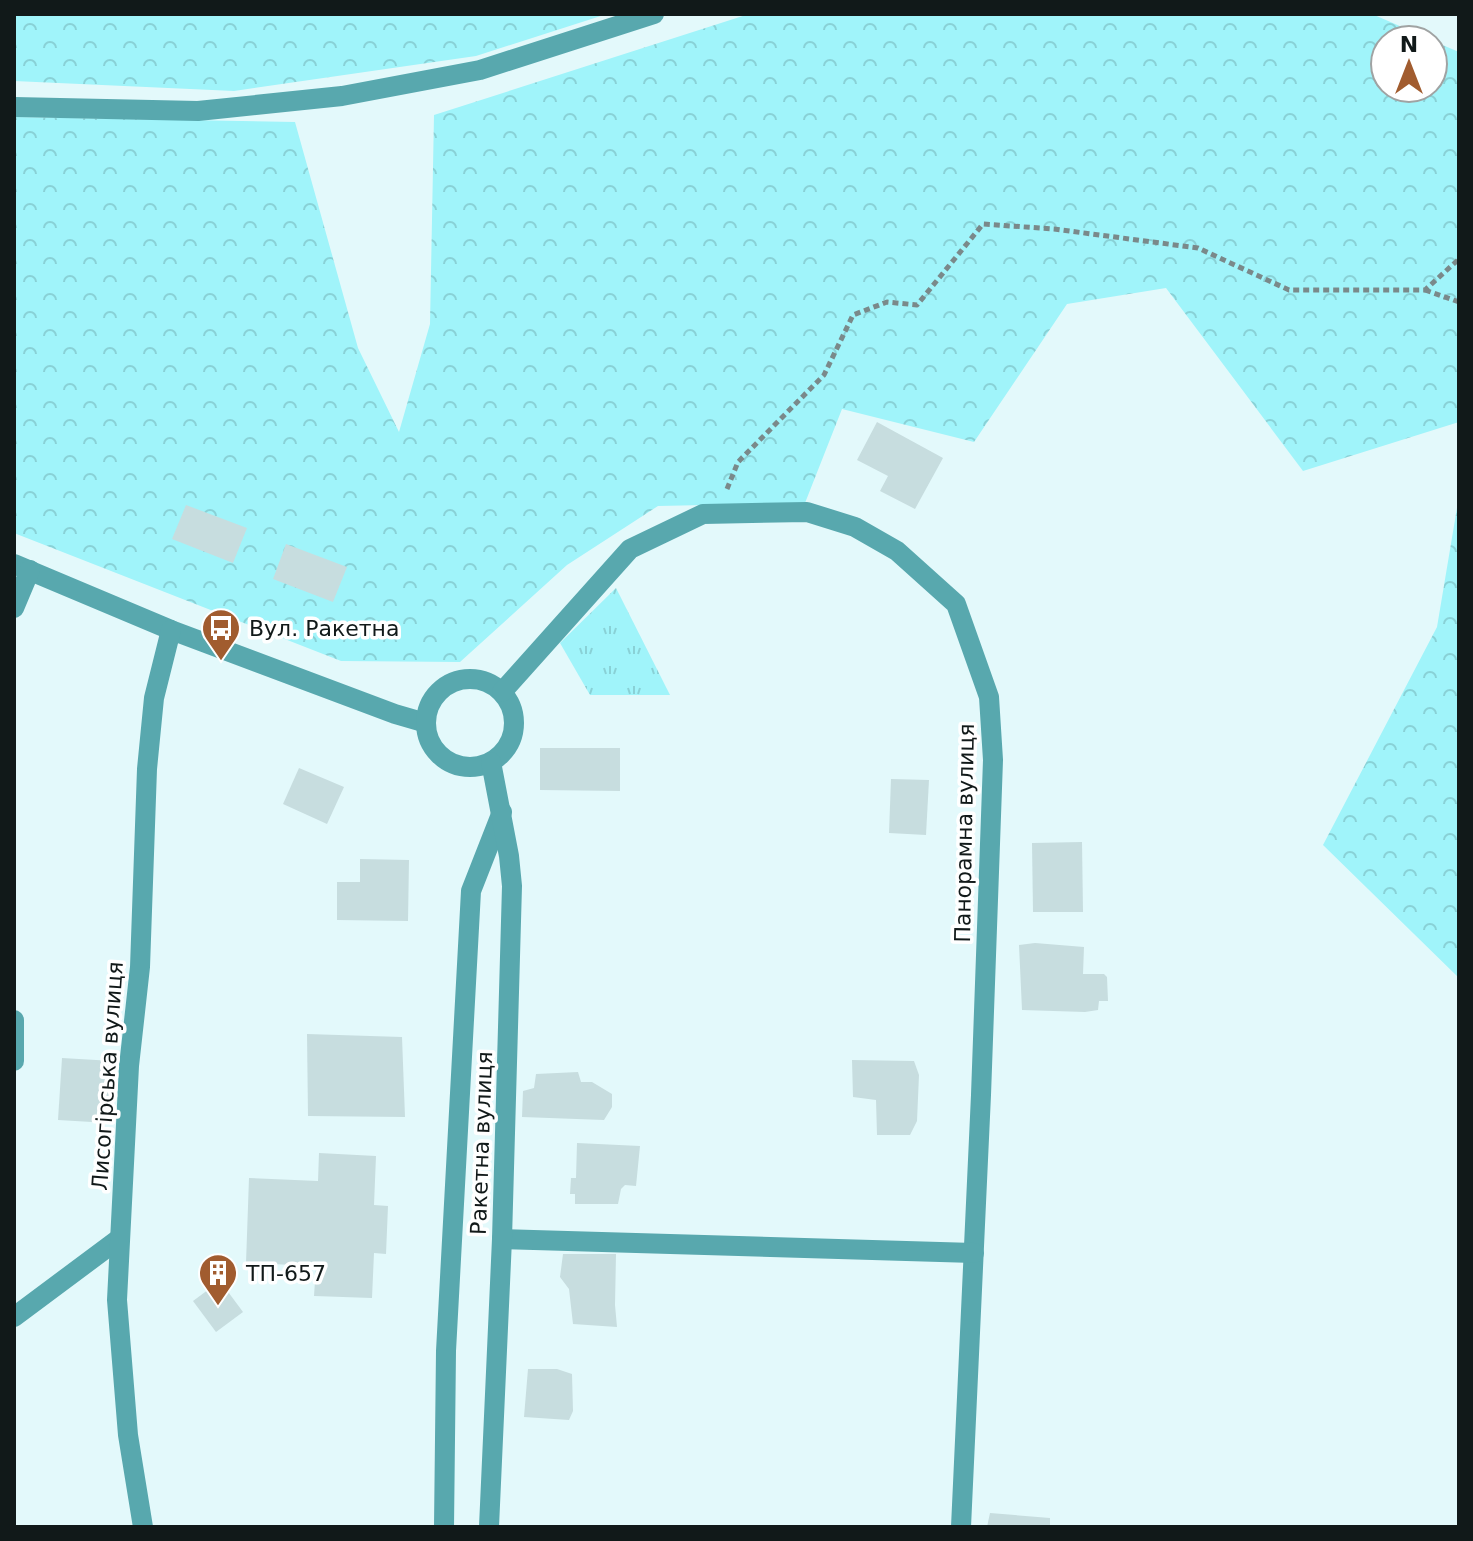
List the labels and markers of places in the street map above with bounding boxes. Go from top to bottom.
bus stop icon: Вул. Ракетна [200,607,242,662]
place label: Вул. Ракетна [249,616,399,641]
building icon: ТП-657 [197,1252,239,1307]
place label: ТП-657 [245,1261,326,1286]

